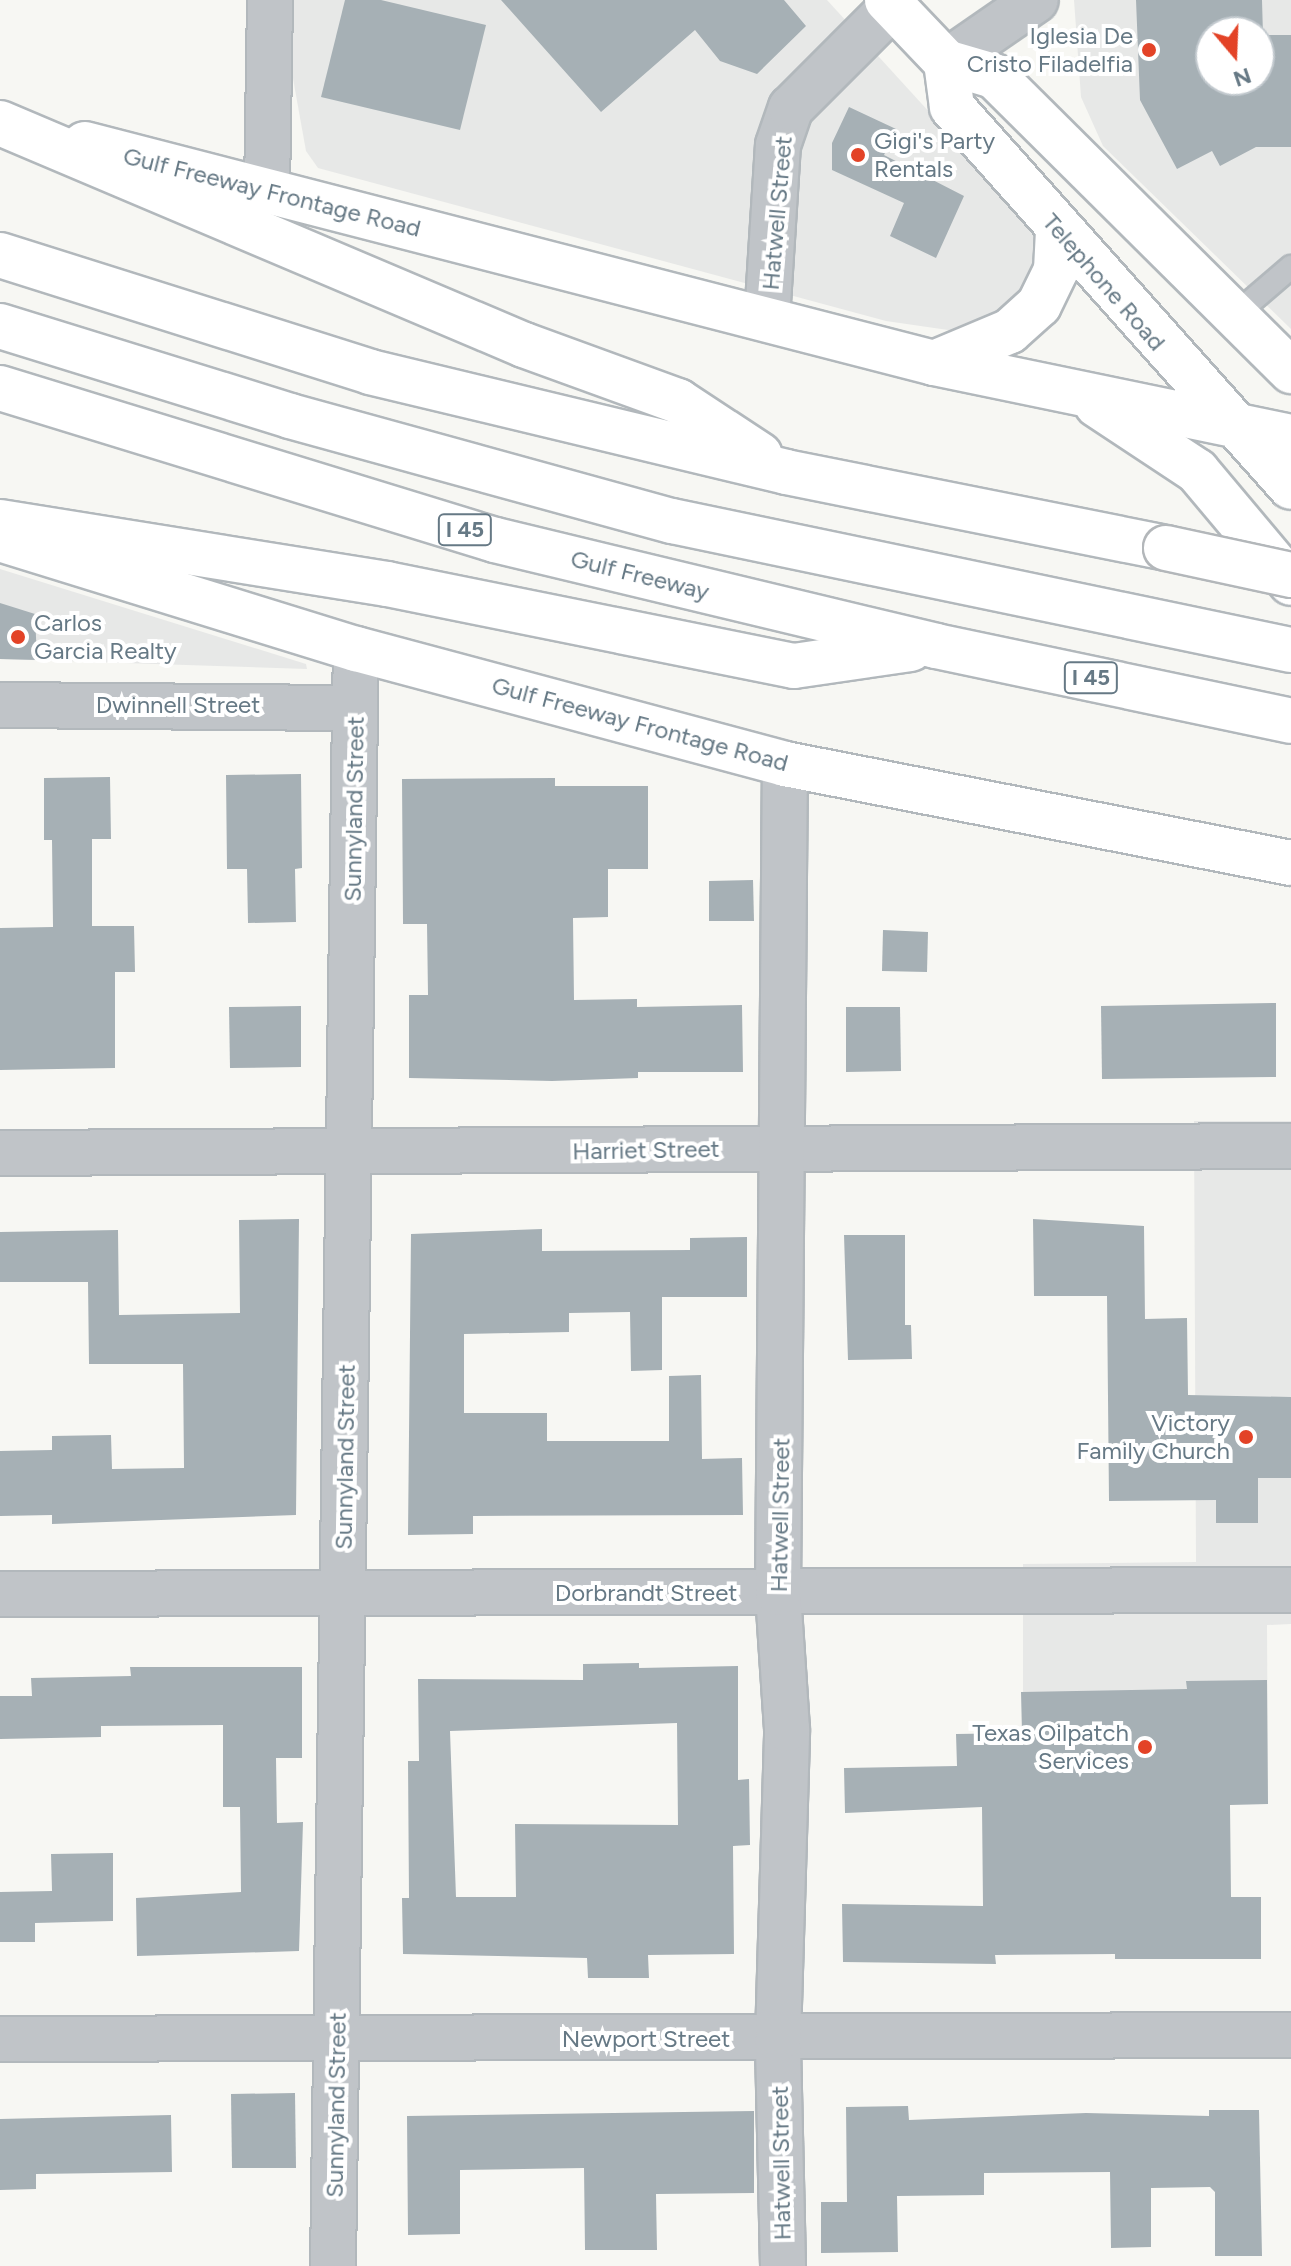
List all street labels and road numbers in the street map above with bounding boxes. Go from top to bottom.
street label: Hatwell Street [756,135,798,291]
street label: Gulf Freeway Frontage Road [120,141,424,243]
street label: Telephone Road [1037,207,1171,357]
road number: I 45 [437,512,493,548]
street label: Gulf Freeway [568,544,712,606]
road number: I 45 [1063,660,1119,696]
street label: Gulf Freeway Frontage Road [489,671,791,777]
street label: Dwinnell Street [96,691,260,719]
street label: Sunnyland Street [338,716,370,902]
street label: Harriet Street [572,1134,720,1166]
street label: Sunnyland Street [329,1364,361,1550]
street label: Hatwell Street [764,1437,796,1593]
street label: Dorbrandt Street [555,1579,737,1607]
street label: Sunnyland Street [320,2012,352,2198]
street label: Newport Street [562,2025,730,2053]
street label: Hatwell Street [765,2085,797,2241]

